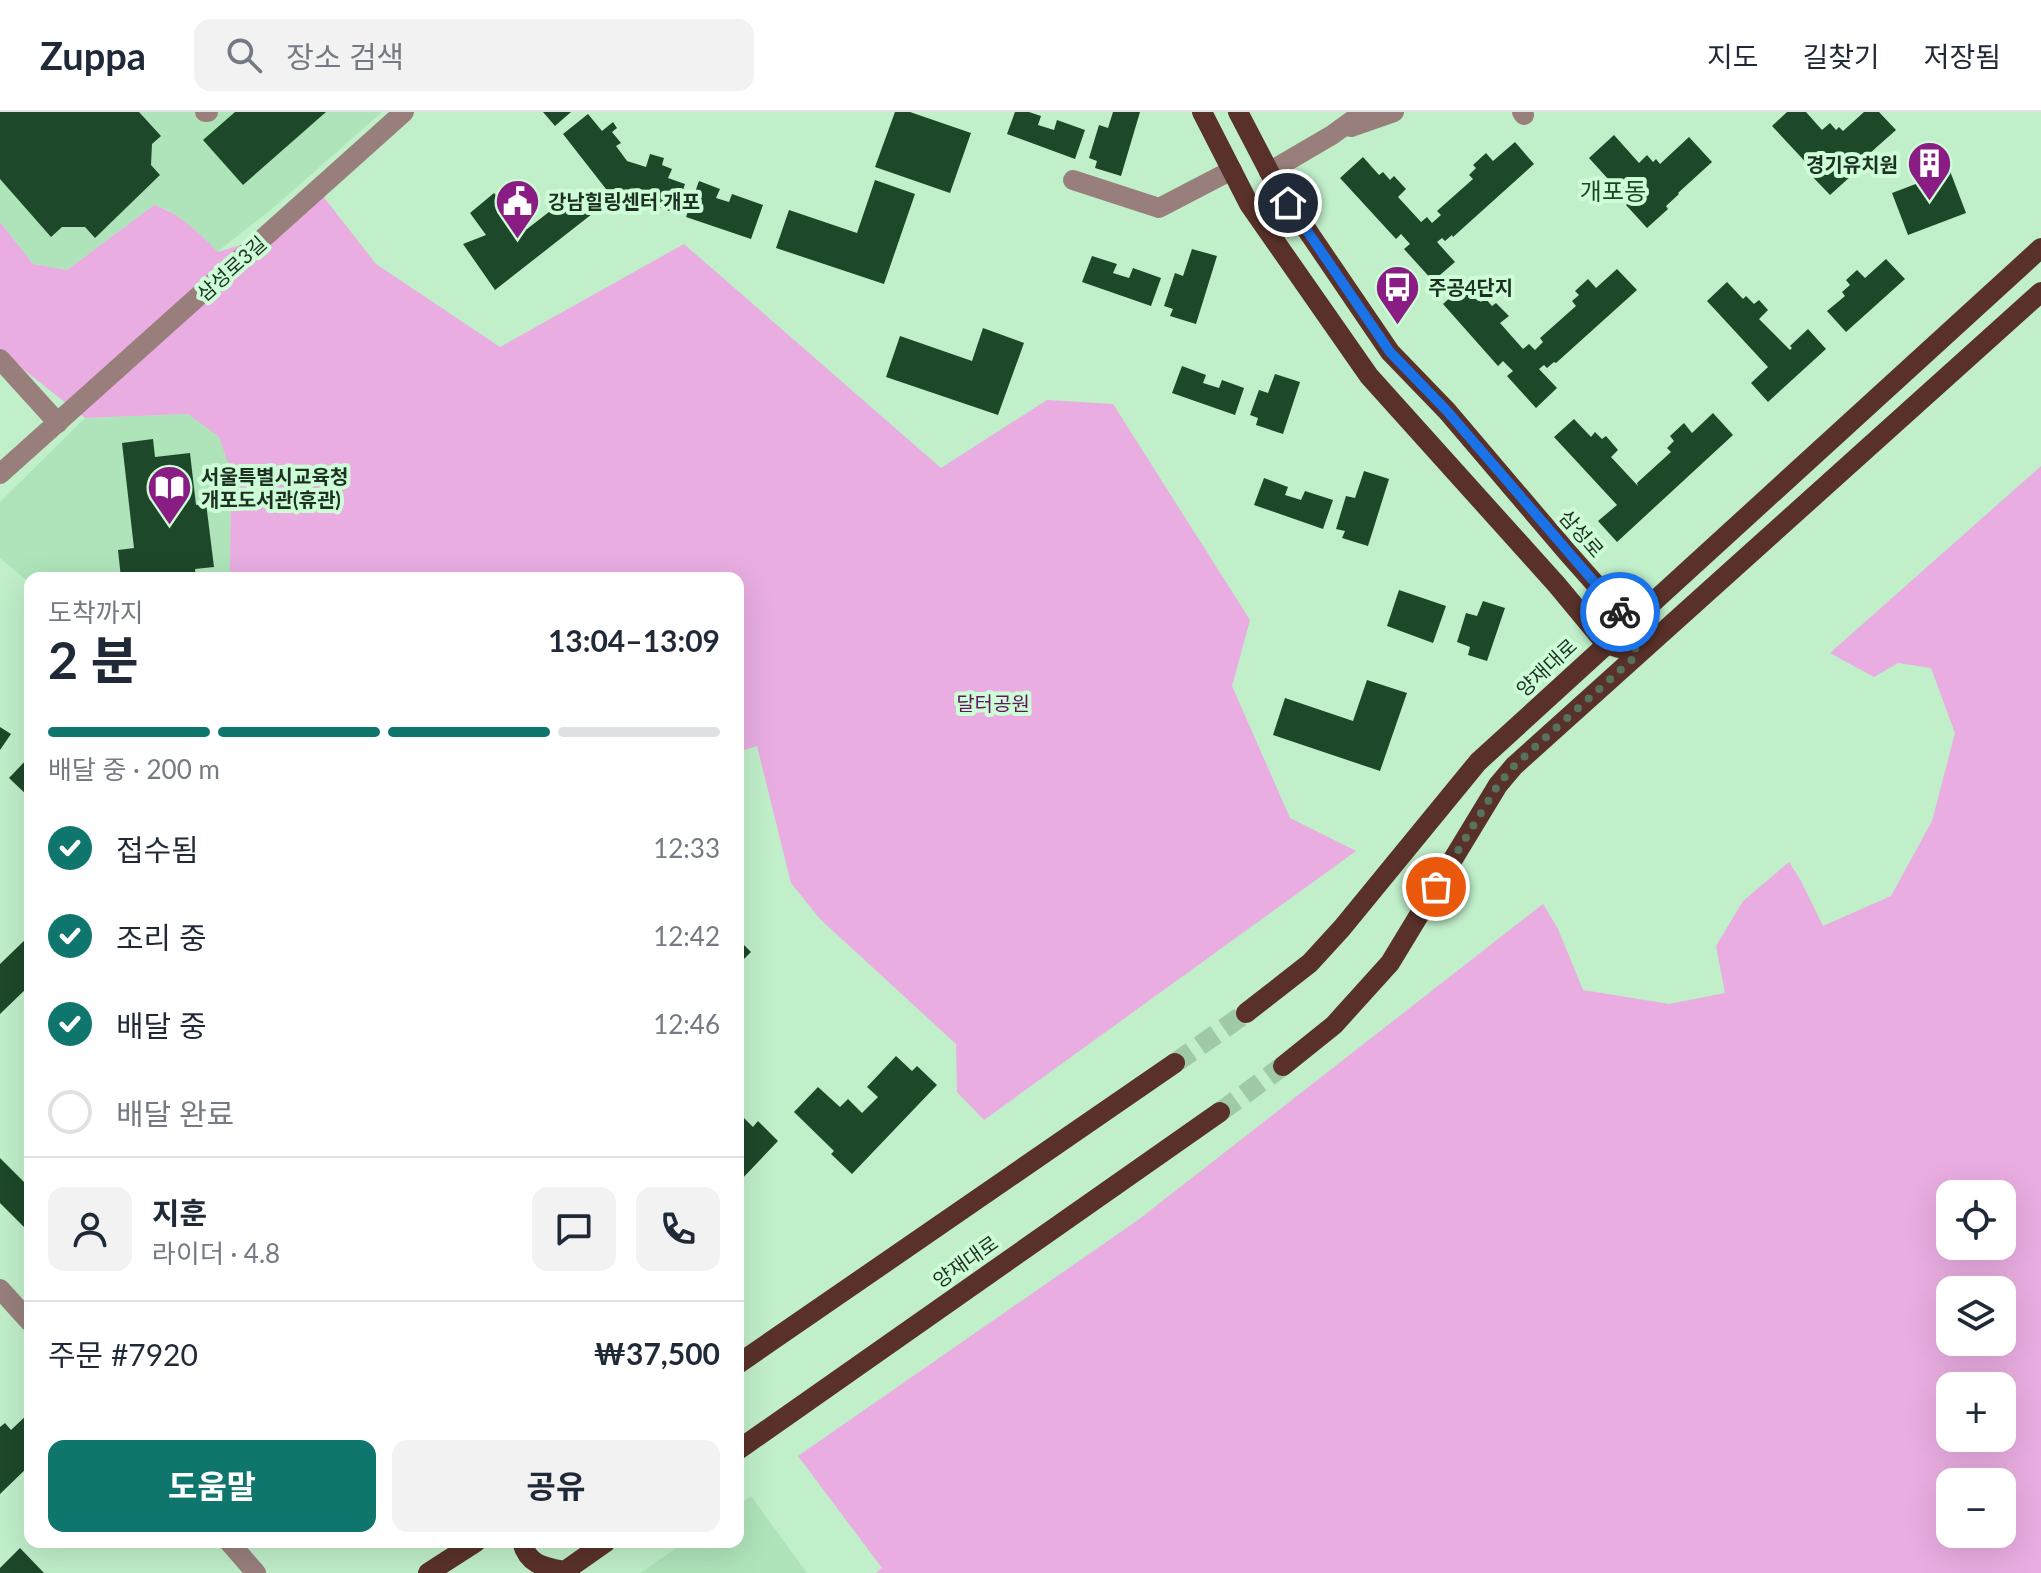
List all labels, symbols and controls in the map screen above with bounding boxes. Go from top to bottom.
search box [194,19,754,91]
text: Zuppa [40,32,146,78]
icon: search [222,33,266,77]
text: 장소 검색 [286,38,404,74]
text: 지도 [1707,39,1758,73]
text: 길찾기 [1802,39,1880,73]
text: 저장됨 [1924,39,2001,73]
building icon: 경기유치원 [1905,140,1953,203]
place label: 경기유치원 [1806,152,1898,176]
pin [1254,169,1322,237]
district label: 개포동 [1580,176,1646,205]
public building icon: 강남힐링센터 개포 [493,177,541,240]
icon: home [1266,181,1310,225]
place label: 강남힐링센터 개포 [548,189,700,213]
street label: 삼성로3길 [191,231,271,305]
bus stop icon: 주공4단지 [1373,263,1421,326]
place label: 주공4단지 [1428,275,1513,299]
library icon: 서울특별시교육청 개포도서관(휴관) [146,463,194,526]
place label: 서울특별시교육청 개포도서관(휴관) [201,464,348,511]
street label: 삼성로 [1555,504,1609,562]
courier [1580,572,1660,652]
icon: bike [1598,590,1642,634]
text: 도착까지 [48,596,144,628]
text: 13:04–13:09 [548,622,720,658]
text: 2 분 [48,628,139,690]
street label: 양재대로 [1511,633,1581,701]
park label: 달터공원 [956,691,1030,715]
text: 배달 중 · 200 m [48,753,220,785]
icon: check [48,826,92,870]
text: 접수됨 [116,831,199,867]
text: 12:33 [653,832,720,864]
pin [1402,853,1470,921]
icon: bag [1414,865,1458,909]
icon: check [48,914,92,958]
text: 조리 중 [116,919,206,955]
text: 12:42 [653,920,720,952]
icon: check [48,1002,92,1046]
text: 배달 중 [116,1007,206,1043]
text: 12:46 [653,1008,720,1040]
text: 배달 완료 [116,1095,234,1131]
map controls [1936,1180,2016,1548]
button: locate [1936,1180,2016,1260]
button: person [48,1187,132,1271]
button: chat [532,1187,616,1271]
button: phone [636,1187,720,1271]
text: 지훈 [152,1194,207,1230]
street label: 양재대로 [928,1230,1002,1292]
text: 라이더 · 4.8 [152,1237,280,1269]
button: layers [1936,1276,2016,1356]
text: ₩37,500 [594,1335,720,1371]
text: 주문 #7920 [48,1336,198,1372]
button: + [1936,1372,2016,1452]
button: 도움말 [48,1440,376,1532]
button: 공유 [392,1440,720,1532]
button: − [1936,1468,2016,1548]

